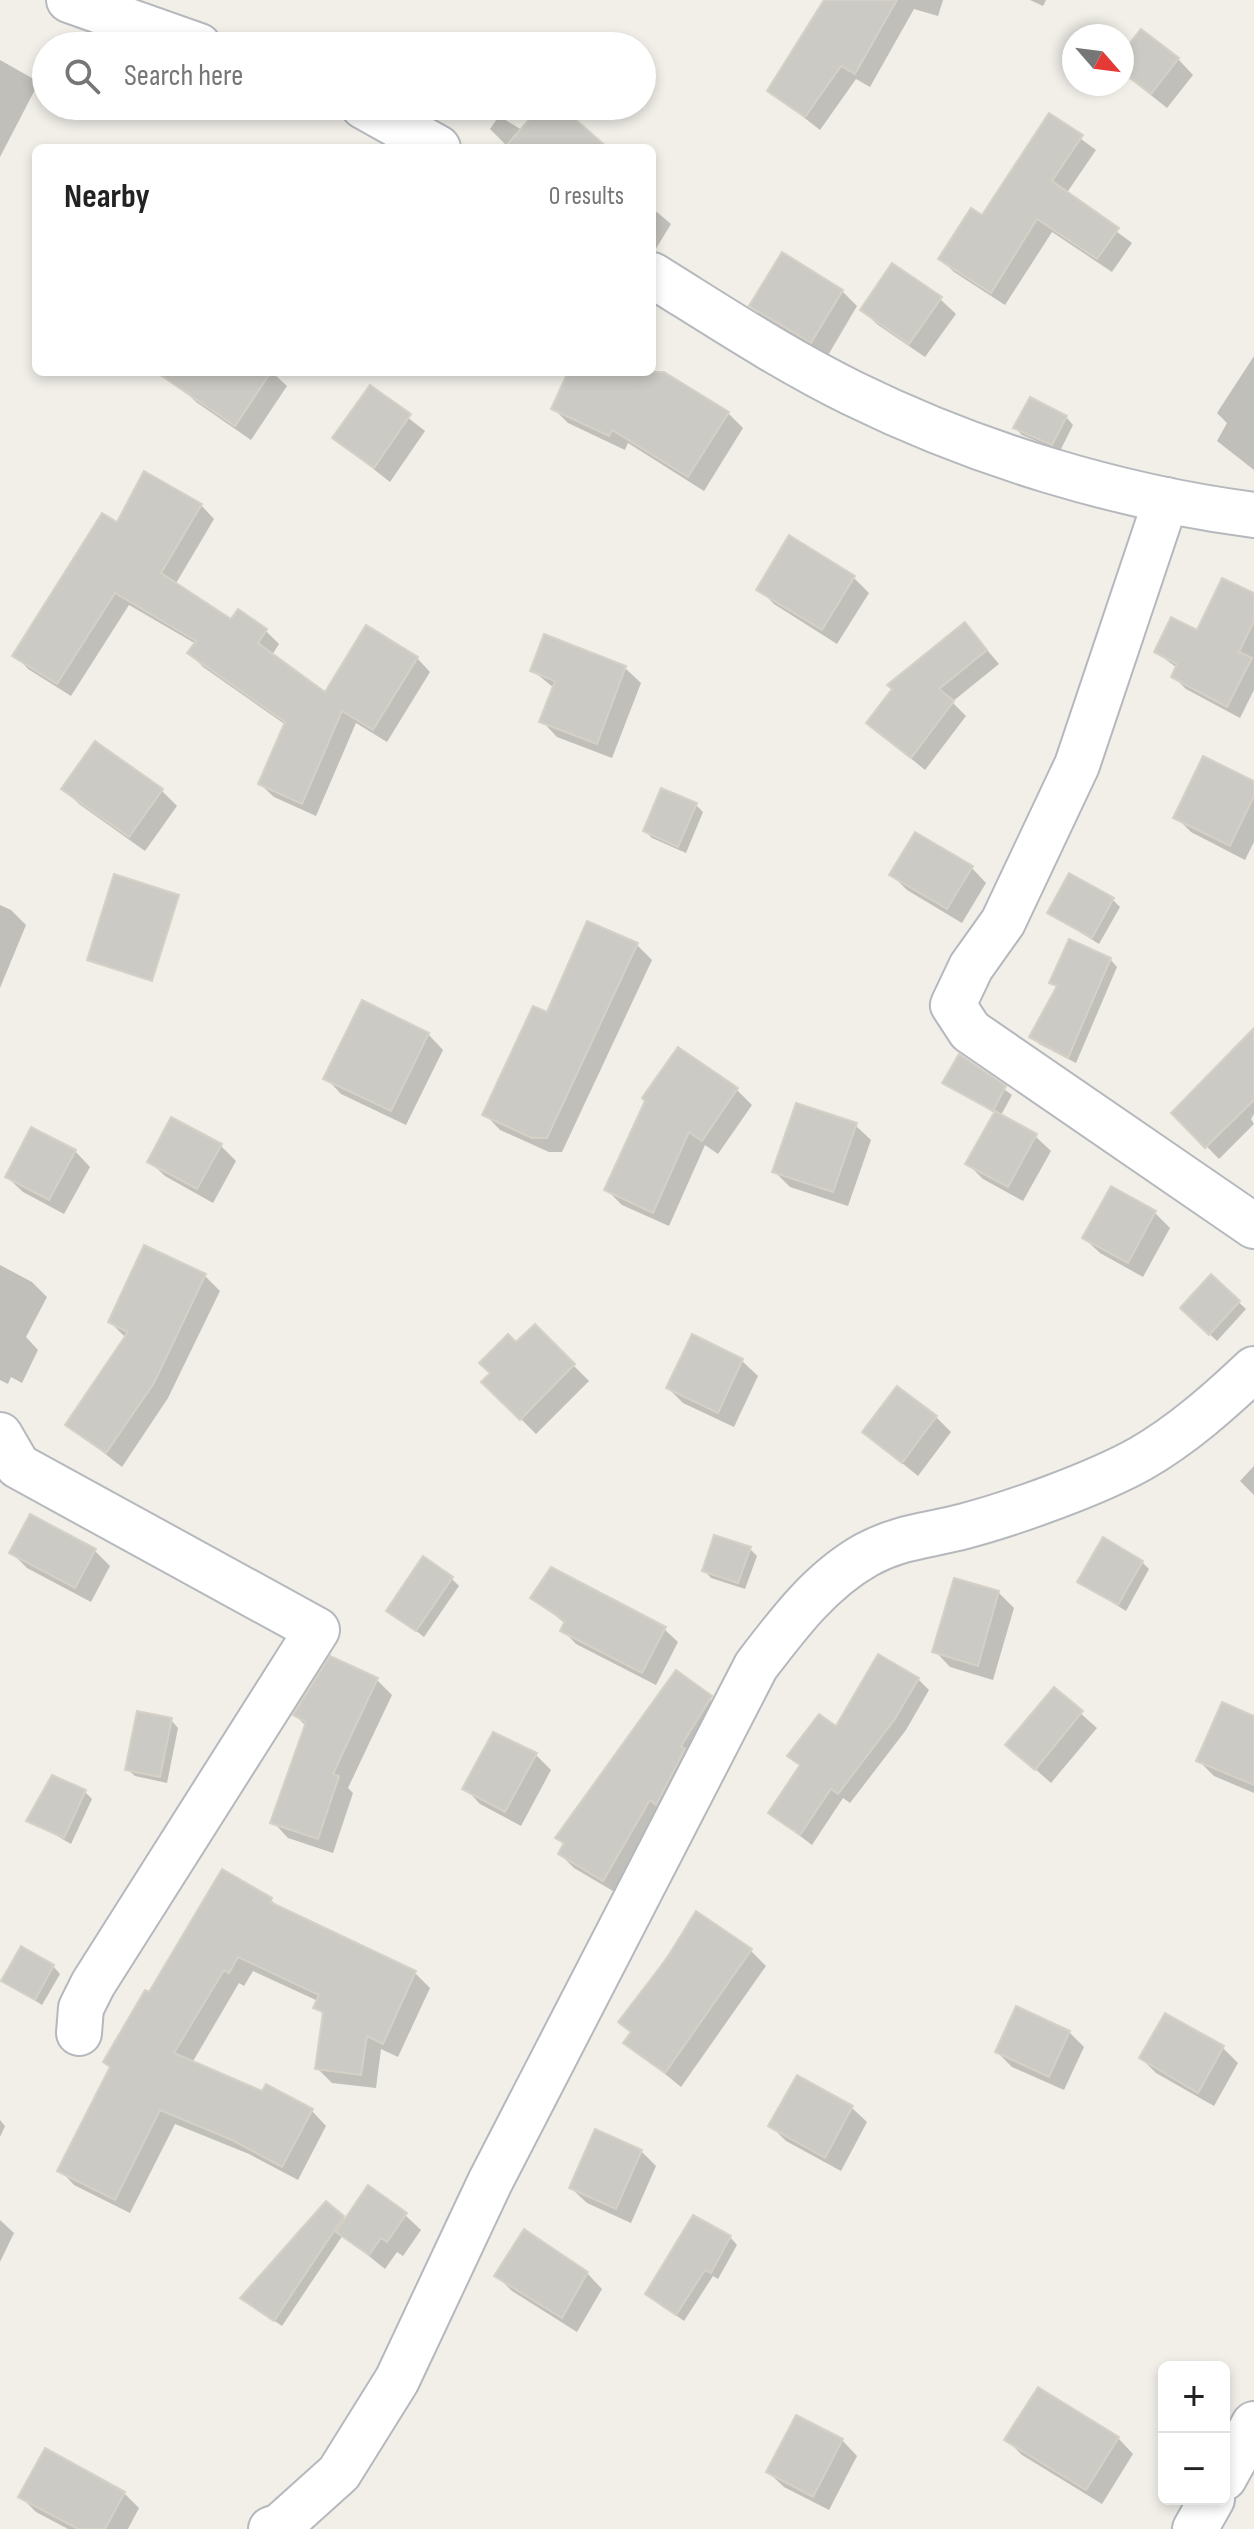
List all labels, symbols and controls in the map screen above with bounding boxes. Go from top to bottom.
north arrow [1062,24,1134,96]
search box [32,32,656,120]
icon: search [60,54,104,98]
text: Search here [124,58,243,94]
text: Nearby [64,176,150,217]
text: 0 results [549,181,624,212]
map controls [1158,2361,1230,2505]
button: + [1158,2361,1230,2433]
button: − [1158,2433,1230,2505]

